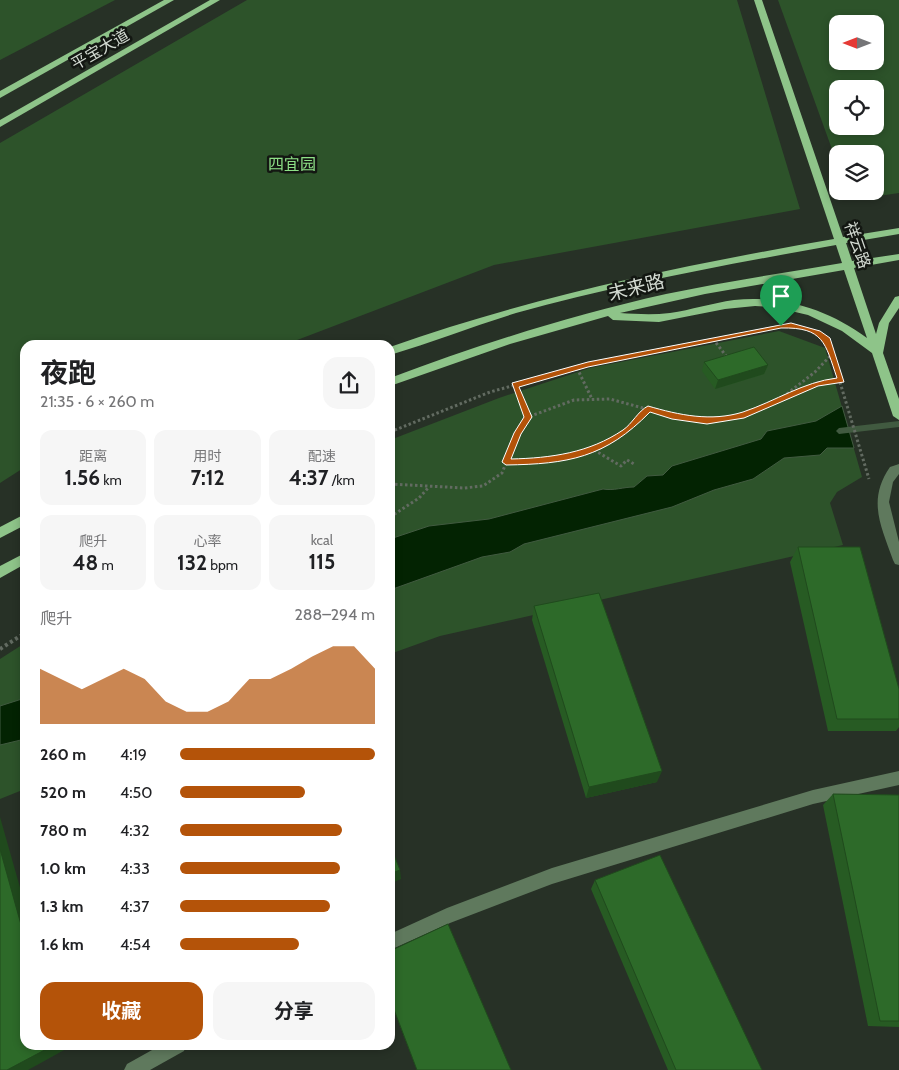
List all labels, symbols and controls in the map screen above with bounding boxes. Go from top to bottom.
north arrow [829,15,884,70]
map controls [829,15,884,200]
street label: 平宝大道 [68,25,133,74]
button: locate [829,80,884,135]
button: layers [829,145,884,200]
park label: 四宜园 [268,155,316,174]
street label: 祥云路 [841,219,874,271]
street label: 未来路 [606,269,667,306]
pin [760,275,802,326]
icon: arrive [767,282,795,310]
text: 夜跑 [40,356,96,390]
button: share [323,357,375,409]
text: 21:35 · 6 × 260 m [40,392,154,411]
text: 距离 [79,447,107,465]
text: 用时 [193,447,221,465]
text: 配速 [308,447,336,465]
text: 1.56 [65,465,100,490]
text: 7:12 [190,465,225,490]
text: 4:37 [289,465,329,490]
text: km [100,471,122,489]
text: /km [329,471,355,489]
text: kcal [311,531,333,549]
text: 爬升 [79,532,107,550]
text: 心率 [193,532,221,550]
text: 115 [308,549,335,574]
text: 48 [73,550,98,575]
text: 132 [177,550,207,575]
text: m [98,556,114,574]
text: bpm [207,556,238,574]
text: 288–294 m [294,605,375,624]
text: 爬升 [40,609,72,628]
text: 260 m [40,745,86,764]
text: 4:19 [120,745,147,764]
text: 520 m [40,783,86,802]
text: 4:50 [120,783,152,802]
text: 780 m [40,821,87,840]
text: 4:32 [120,821,150,840]
text: 1.0 km [40,859,86,878]
text: 4:33 [120,859,150,878]
text: 1.3 km [40,897,83,916]
text: 4:37 [120,897,149,916]
text: 1.6 km [40,935,84,954]
text: 4:54 [120,935,150,954]
button: 收藏 [40,982,203,1040]
button: 分享 [213,982,375,1040]

